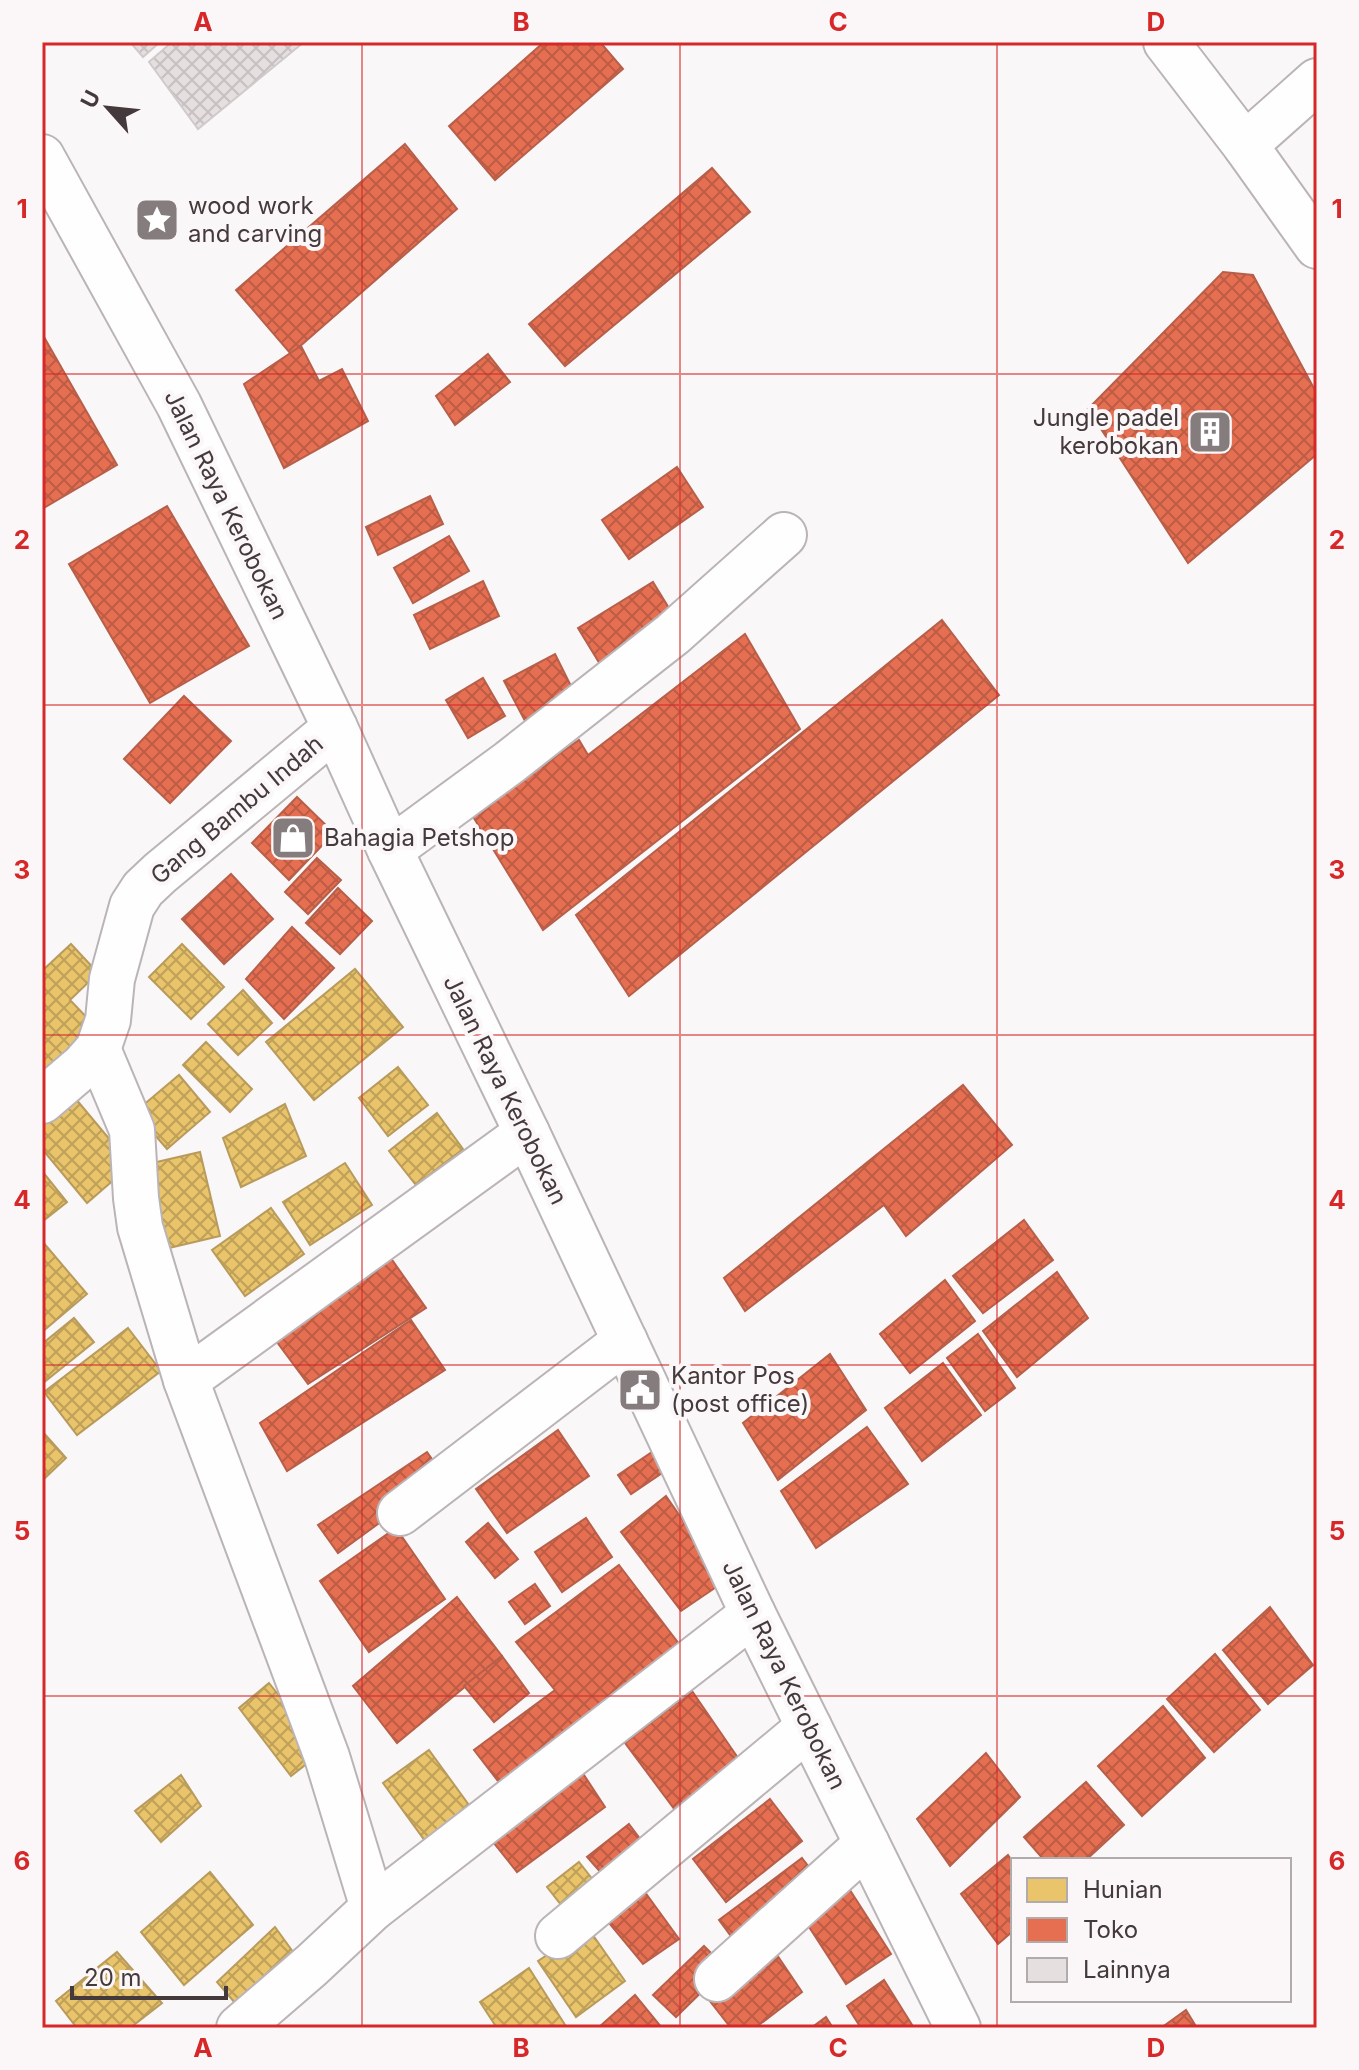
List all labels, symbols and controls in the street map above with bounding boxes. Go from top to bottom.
text: A [193,6,213,37]
text: B [512,6,530,37]
text: C [828,6,848,37]
text: D [1147,6,1165,37]
north arrow [68,68,148,148]
text: U [75,86,105,112]
place label: wood work and carving [188,191,322,248]
text: 1 [16,193,28,224]
text: 1 [1331,193,1343,224]
place icon: wood work and carving [133,196,181,244]
street label: Jalan Raya Kerobokan [158,385,295,624]
place label: Jungle padel kerobokan [1033,403,1179,460]
building icon: Jungle padel kerobokan [1186,408,1234,456]
text: 2 [14,524,30,555]
text: 2 [1329,524,1345,555]
street label: Gang Bambu Indah [145,729,329,890]
shop icon: Bahagia Petshop [269,814,317,862]
place label: Bahagia Petshop [324,823,514,852]
text: 3 [14,854,30,885]
text: 3 [1329,854,1345,885]
street label: Jalan Raya Kerobokan [437,970,574,1209]
text: 4 [13,1184,31,1215]
text: 4 [1328,1184,1346,1215]
place label: Kantor Pos (post office) [671,1361,809,1418]
public building icon: Kantor Pos (post office) [616,1366,664,1414]
text: 5 [14,1515,30,1546]
text: 5 [1329,1515,1345,1546]
street label: Jalan Raya Kerobokan [716,1555,853,1794]
text: 6 [14,1845,30,1876]
text: 6 [1329,1845,1345,1876]
legend [1011,1858,1291,2002]
text: Hunian [1083,1875,1163,1904]
text: Toko [1083,1915,1138,1944]
scale bar [72,1950,226,2000]
text: Lainnya [1083,1955,1171,1984]
text: 20 m [84,1963,142,1992]
text: A [193,2032,213,2063]
text: B [512,2032,530,2063]
text: C [828,2032,848,2063]
text: D [1147,2032,1165,2063]

